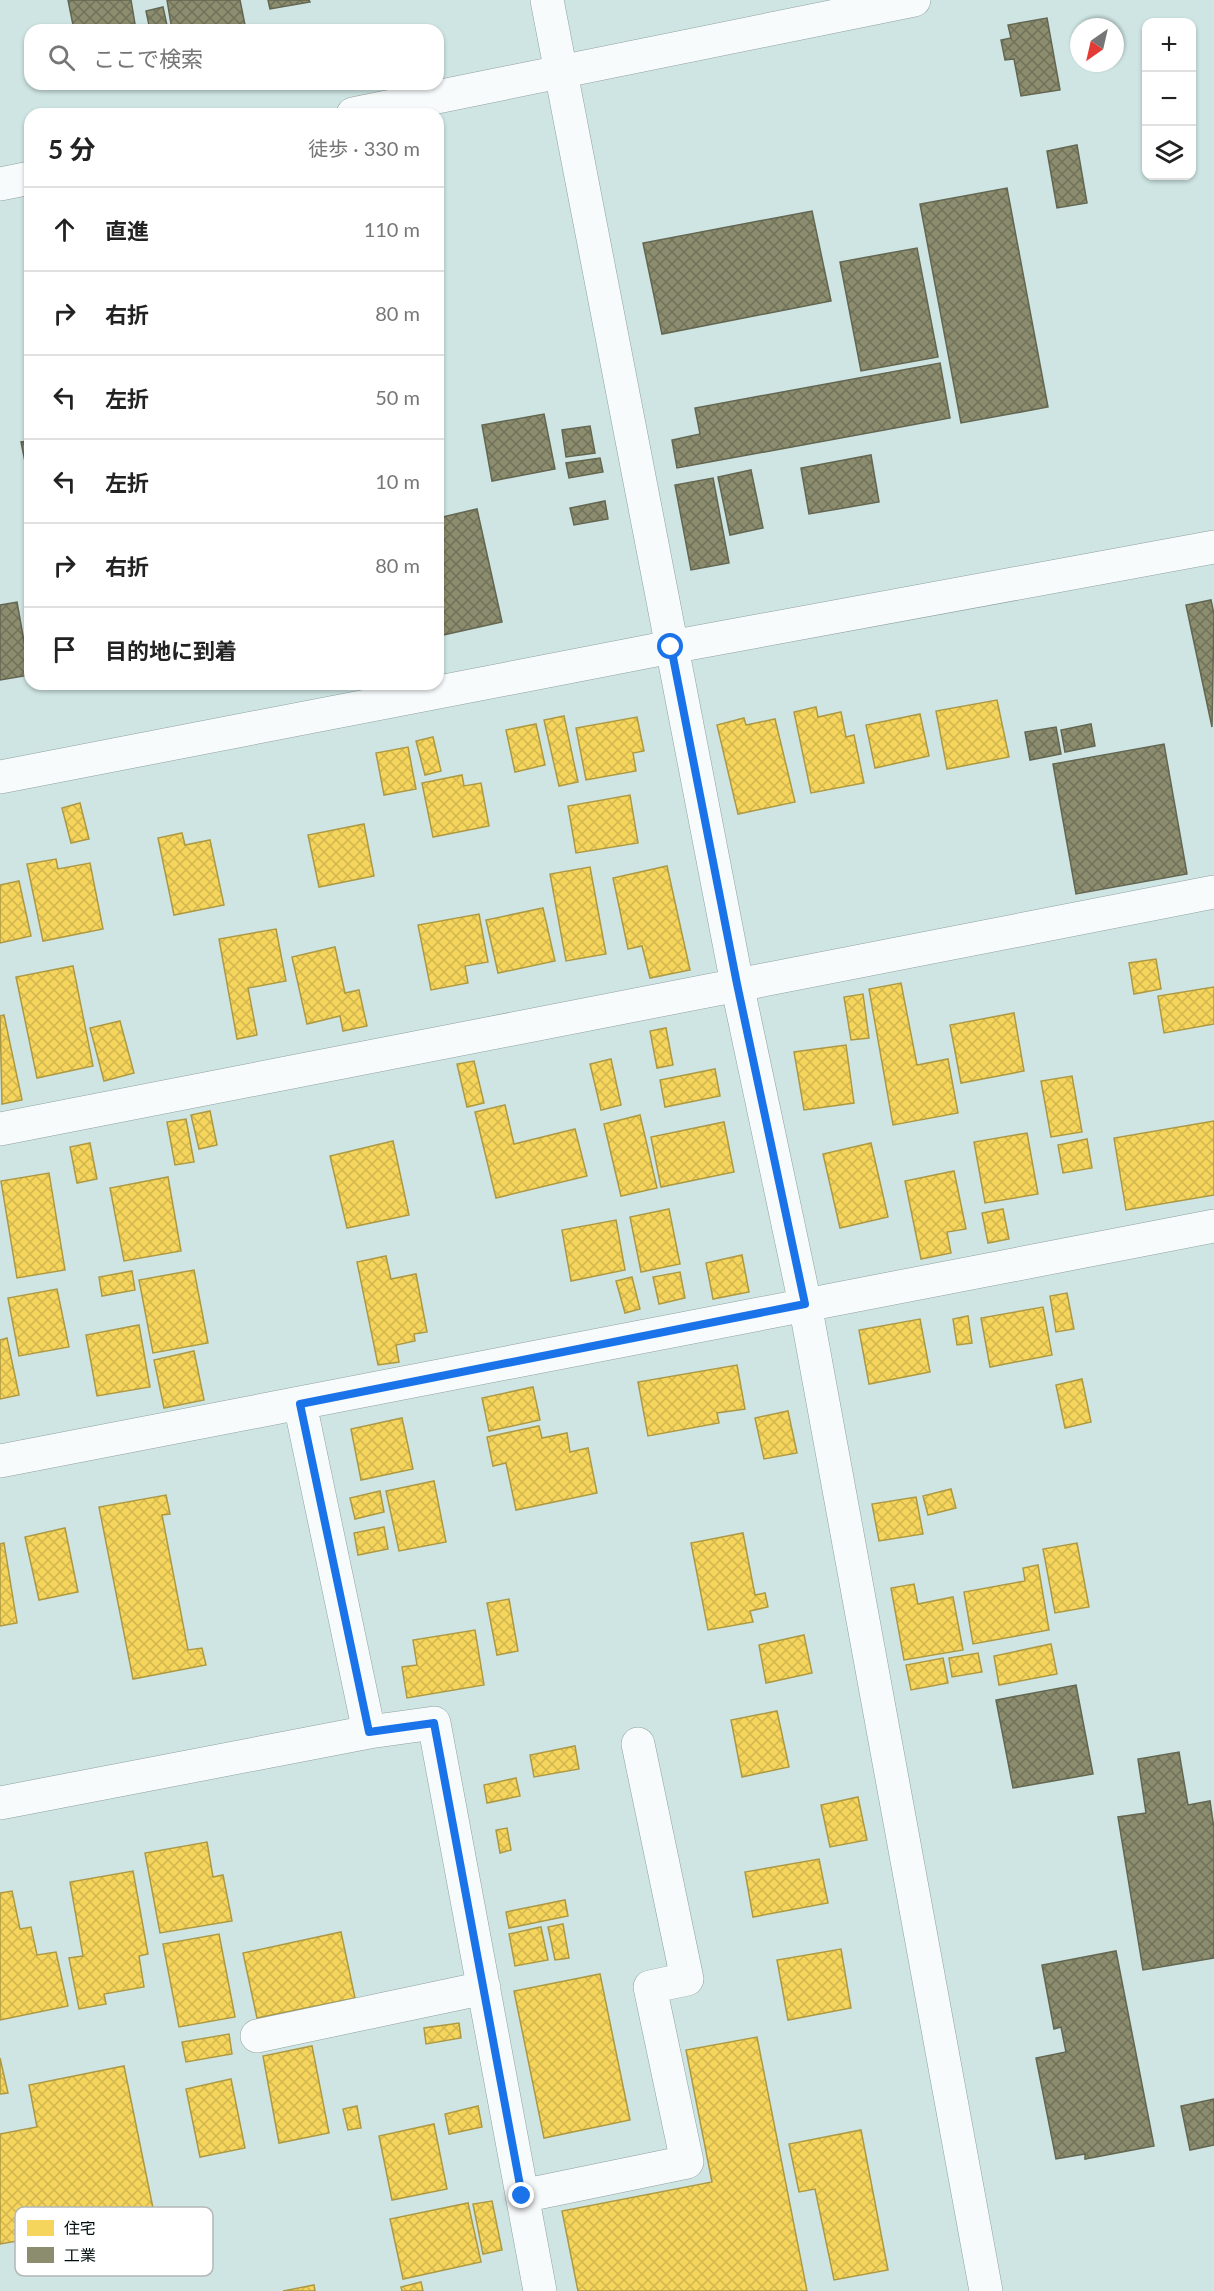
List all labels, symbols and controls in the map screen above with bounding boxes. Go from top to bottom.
north arrow [1070,18,1124,72]
map controls [1142,18,1196,180]
button: + [1142,18,1196,72]
search box [24,24,444,90]
icon: search [45,41,78,74]
text: ここで検索 [93,45,203,72]
button: − [1142,72,1196,126]
button: layers [1142,126,1196,180]
text: 5 分 [48,133,95,165]
text: 徒歩 · 330 m [308,136,420,160]
icon: ahead [48,213,81,246]
text: 直進 [105,217,149,244]
text: 110 m [364,217,420,241]
icon: right [48,297,81,330]
text: 右折 [105,301,149,328]
text: 80 m [375,301,420,325]
icon: left [48,381,81,414]
text: 左折 [105,385,149,412]
text: 50 m [375,385,420,409]
icon: left [48,465,81,498]
text: 左折 [105,469,149,496]
text: 10 m [375,469,420,493]
icon: right [48,549,81,582]
text: 右折 [105,553,149,580]
text: 80 m [375,553,420,577]
icon: arrive [48,633,81,666]
route start [657,633,683,659]
text: 目的地に到着 [105,637,237,664]
route end [508,2182,534,2208]
legend [15,2207,213,2276]
text: 住宅 [64,2218,96,2237]
text: 工業 [64,2245,96,2264]

